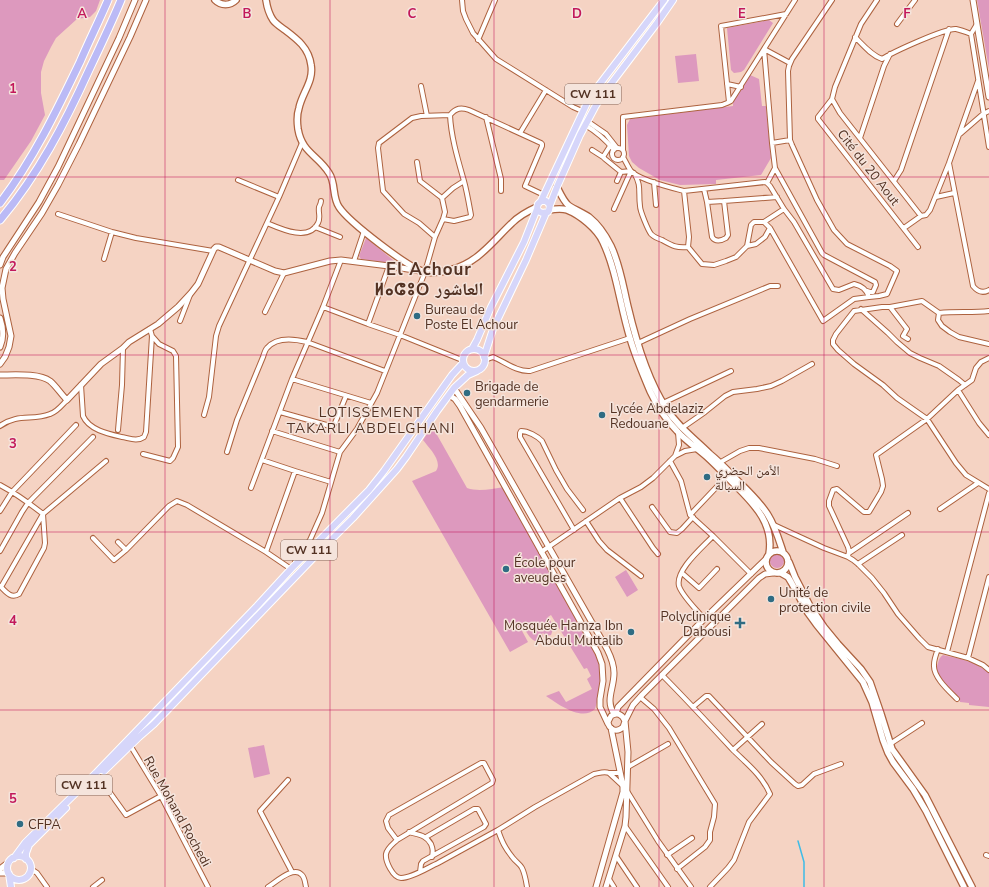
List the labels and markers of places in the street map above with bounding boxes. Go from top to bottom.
place label: Bureau de Poste El Achour [425,301,518,334]
marker: Bureau de Poste El Achour [412,311,422,321]
place label: Brigade de gendarmerie [475,378,549,411]
marker: Brigade de gendarmerie [462,388,472,398]
place label: Lycée Abdelaziz Redouane [610,400,704,433]
marker: Lycée Abdelaziz Redouane [597,410,607,420]
place label: الأمن الحضري السبالة [715,462,780,495]
marker: الأمن الحضري السبالة [702,472,712,482]
place label: École pour aveugles [514,553,576,587]
marker: École pour aveugles [501,564,511,574]
place label: Unité de protection civile [779,584,871,617]
marker: Unité de protection civile [766,594,776,604]
place label: Polyclinique Dabousi [660,608,731,641]
place label: Mosquée Hamza Ibn Abdul Muttalib [504,617,623,650]
marker: Polyclinique Dabousi [734,617,746,629]
marker: Mosquée Hamza Ibn Abdul Muttalib [626,627,636,637]
place label: CFPA [28,816,61,834]
marker: CFPA [15,819,25,829]

